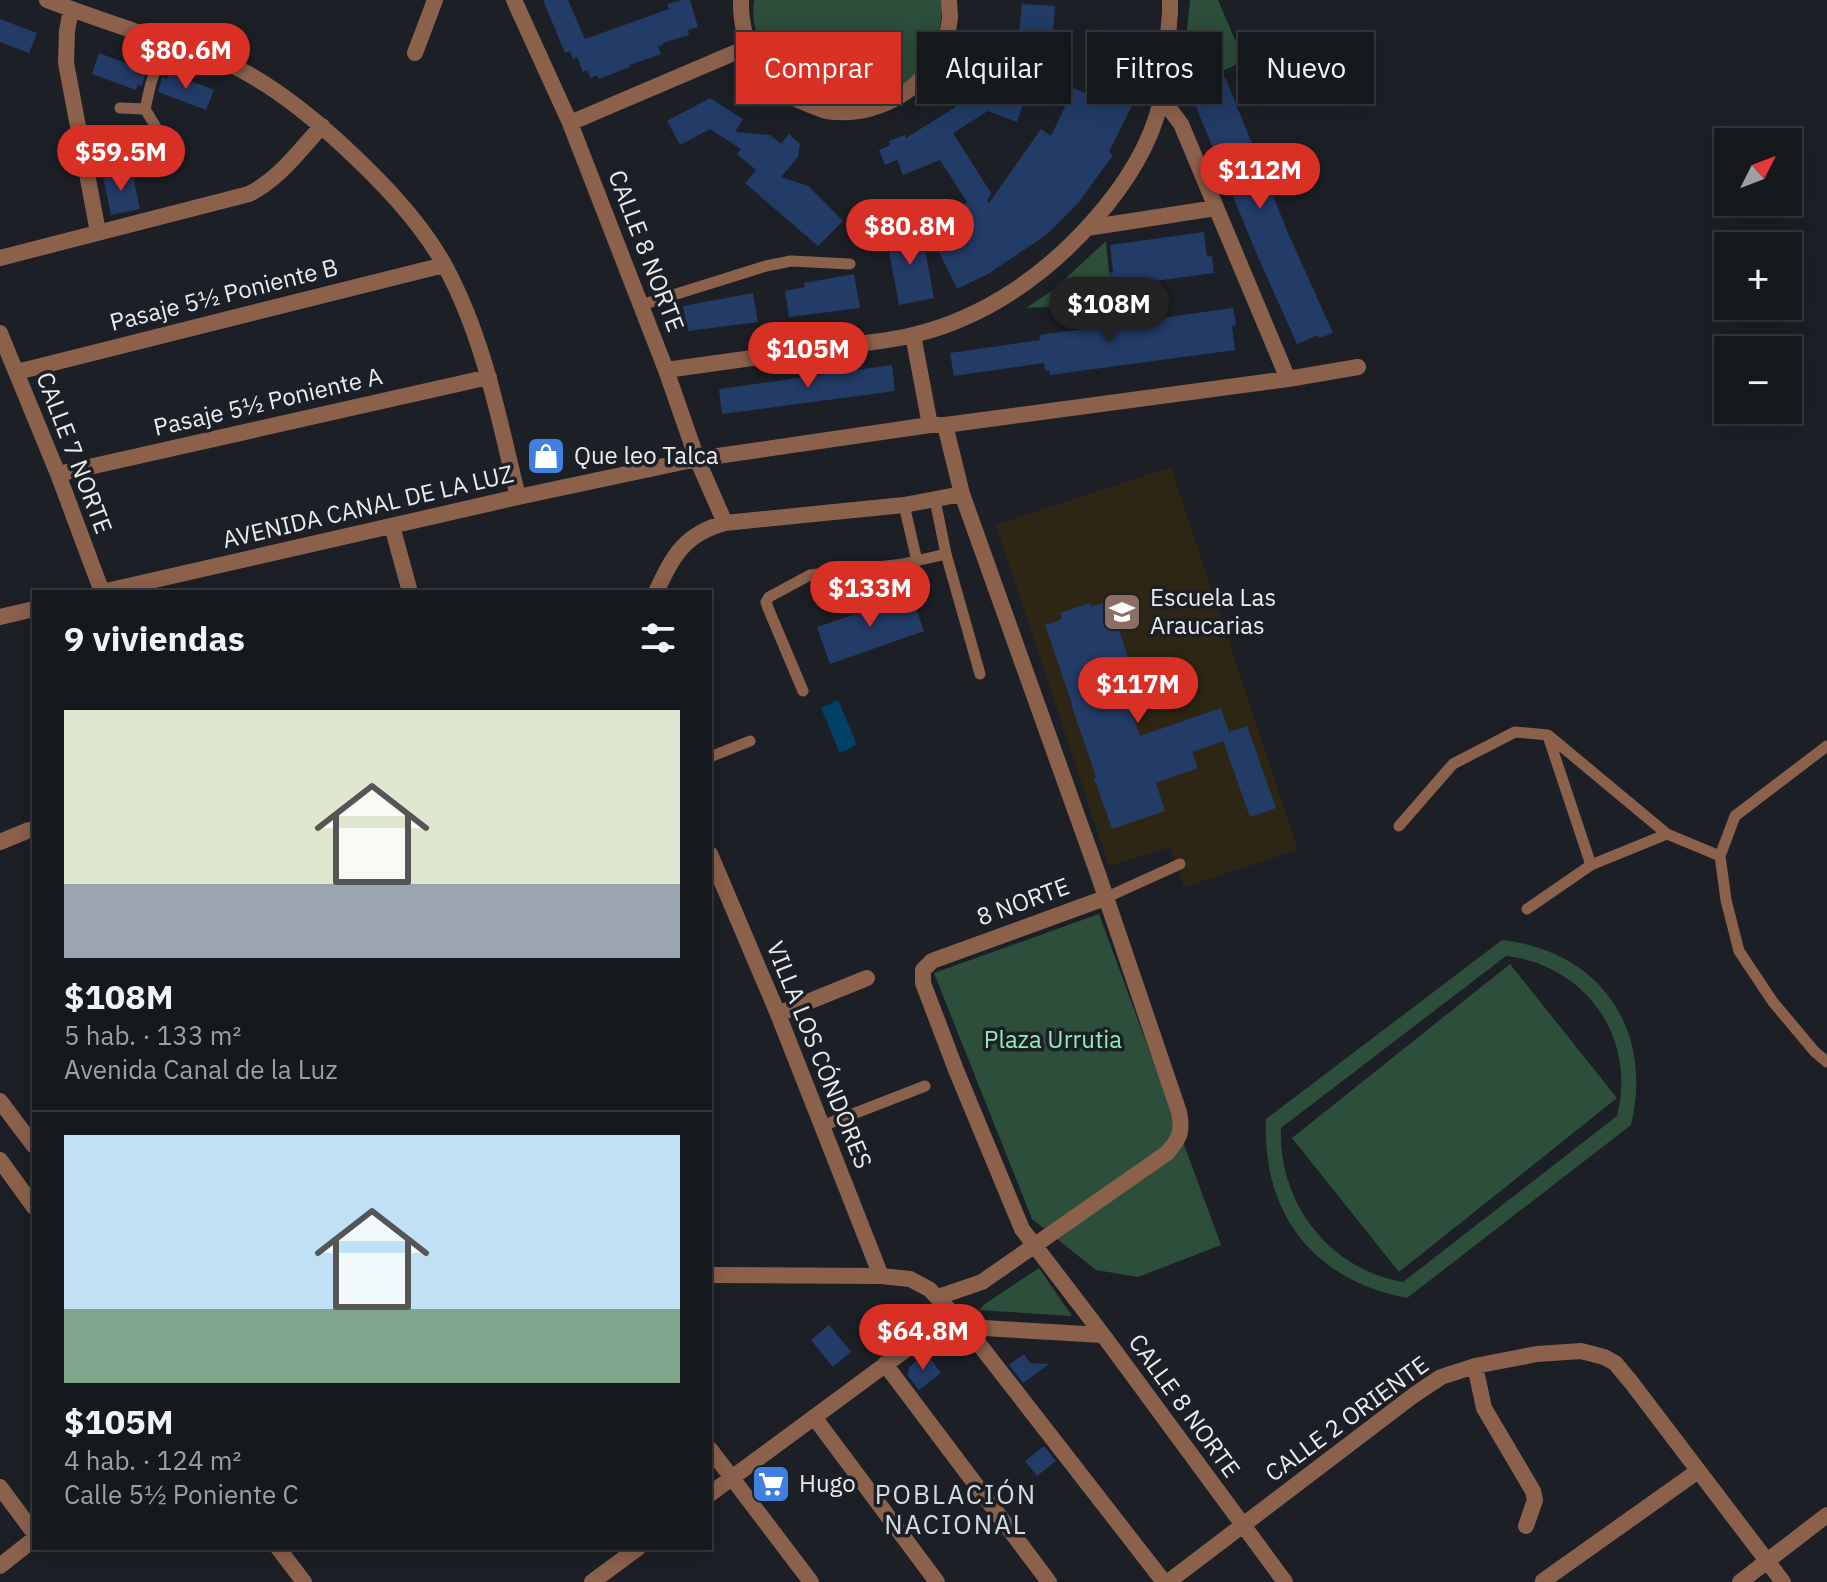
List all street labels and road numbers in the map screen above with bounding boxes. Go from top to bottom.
street label: CALLE 8 NORTE [601,165,692,336]
street label: Pasaje 5½ Poniente B [106,250,341,338]
street label: Pasaje 5½ Poniente A [150,359,385,443]
street label: CALLE 7 NORTE [29,367,120,538]
street label: AVENIDA CANAL DE LA LUZ [219,457,516,555]
street label: 8 NORTE [972,870,1073,933]
street label: VILLA LOS CÓNDORES [760,936,880,1173]
street label: CALLE 8 NORTE [1122,1327,1248,1484]
street label: CALLE 2 ORIENTE [1258,1348,1435,1488]

